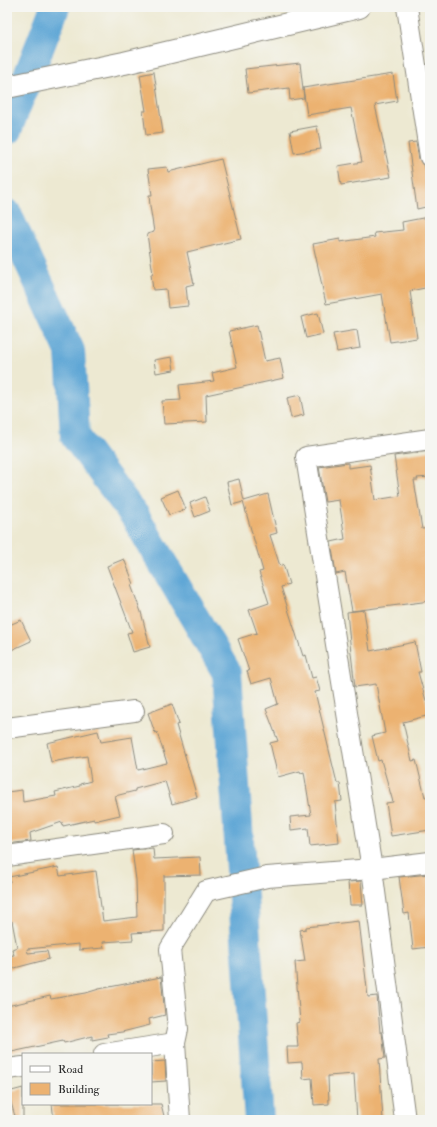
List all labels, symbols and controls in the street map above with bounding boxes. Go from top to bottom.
legend [22,1053,152,1105]
text: Road [58,1062,83,1077]
text: Building [58,1082,101,1097]

